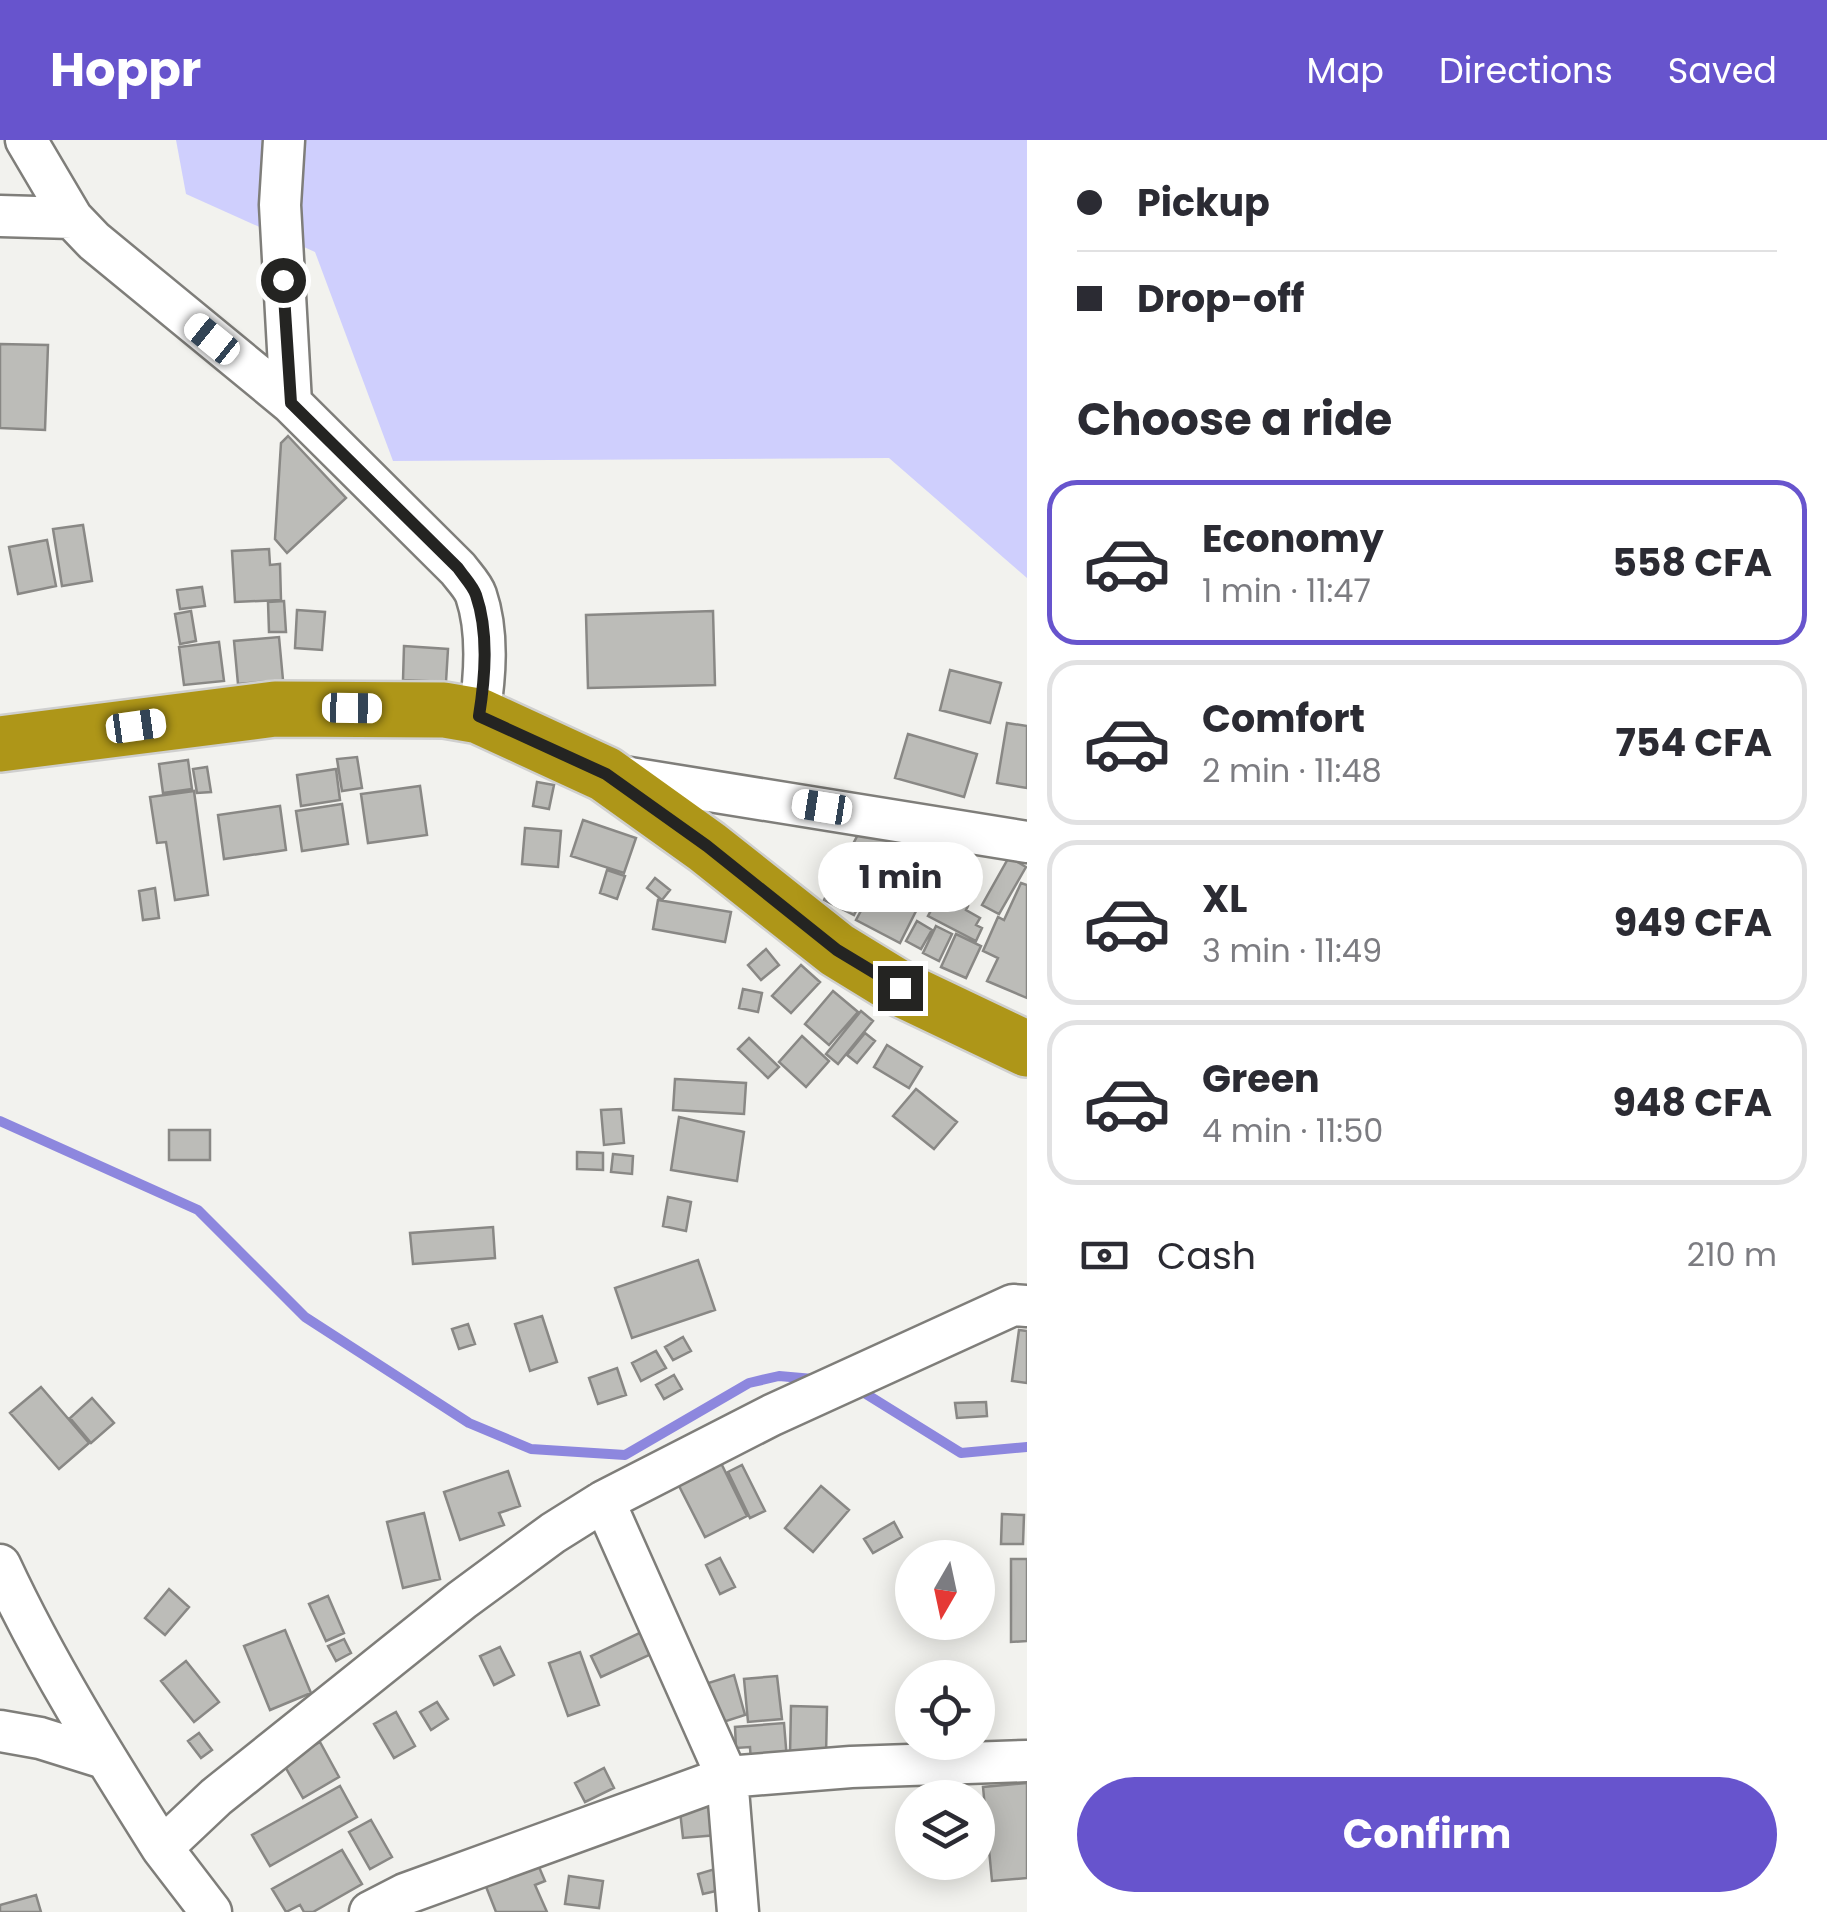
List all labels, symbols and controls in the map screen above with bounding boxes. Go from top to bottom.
text: Hoppr [50,36,201,103]
text: Map [1307,46,1384,95]
text: Directions [1439,46,1613,95]
text: Saved [1668,46,1777,95]
text: Pickup [1137,176,1270,229]
route start [261,258,306,303]
text: Drop-off [1137,272,1305,325]
car [179,308,245,370]
text: Choose a ride [1077,388,1392,451]
text: Economy [1202,512,1384,565]
icon: car [1082,518,1172,608]
text: 558 CFA [1612,536,1772,589]
text: 1 min · 11:47 [1202,568,1371,613]
car [322,692,382,724]
text: Comfort [1202,692,1365,745]
icon: car [1082,698,1172,788]
car [104,707,168,745]
text: 754 CFA [1615,716,1772,769]
text: 2 min · 11:48 [1202,748,1382,793]
car [790,787,854,827]
callout: 1 min [818,843,982,913]
text: 1 min [859,854,942,899]
text: XL [1202,872,1247,925]
icon: car [1082,878,1172,968]
text: 949 CFA [1614,896,1772,949]
text: 3 min · 11:49 [1202,928,1382,973]
route end [878,966,923,1011]
text: Green [1202,1052,1320,1105]
icon: car [1082,1058,1172,1148]
text: 948 CFA [1612,1076,1772,1129]
text: 4 min · 11:50 [1202,1108,1383,1153]
icon: cash [1077,1228,1132,1283]
text: Cash [1157,1229,1256,1282]
text: 210 m [1687,1232,1777,1277]
north arrow [895,1540,995,1640]
map controls [895,1540,995,1880]
button: locate [895,1660,995,1760]
button: Confirm [1077,1777,1777,1892]
button: layers [895,1780,995,1880]

